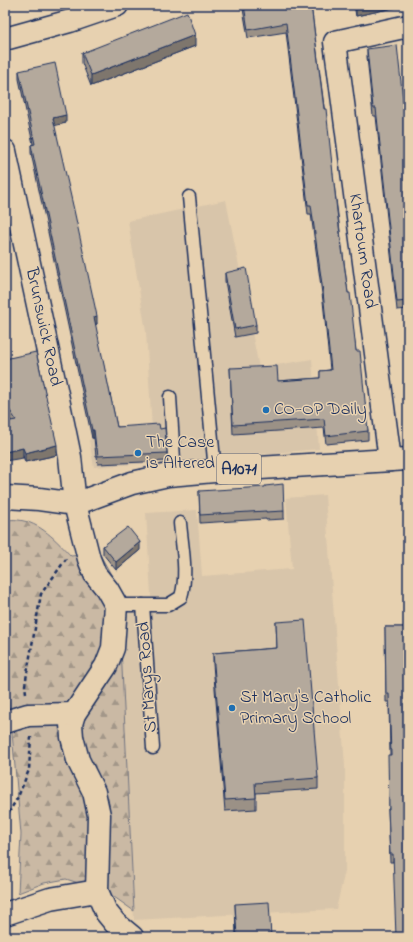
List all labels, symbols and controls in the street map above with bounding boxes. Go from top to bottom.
street label: Khartoum Road [341,192,383,310]
street label: Brunswick Road [18,264,68,389]
place label: CO-OP Daily [274,397,367,423]
marker: CO-OP Daily [261,405,271,415]
place label: The Case is Altered [146,430,215,477]
marker: The Case is Altered [133,448,143,458]
road number: A1071 [217,454,261,484]
street label: St Marys Road [131,621,165,733]
place label: St Mary's Catholic Primary School [240,685,371,732]
marker: St Mary's Catholic Primary School [227,703,237,713]

